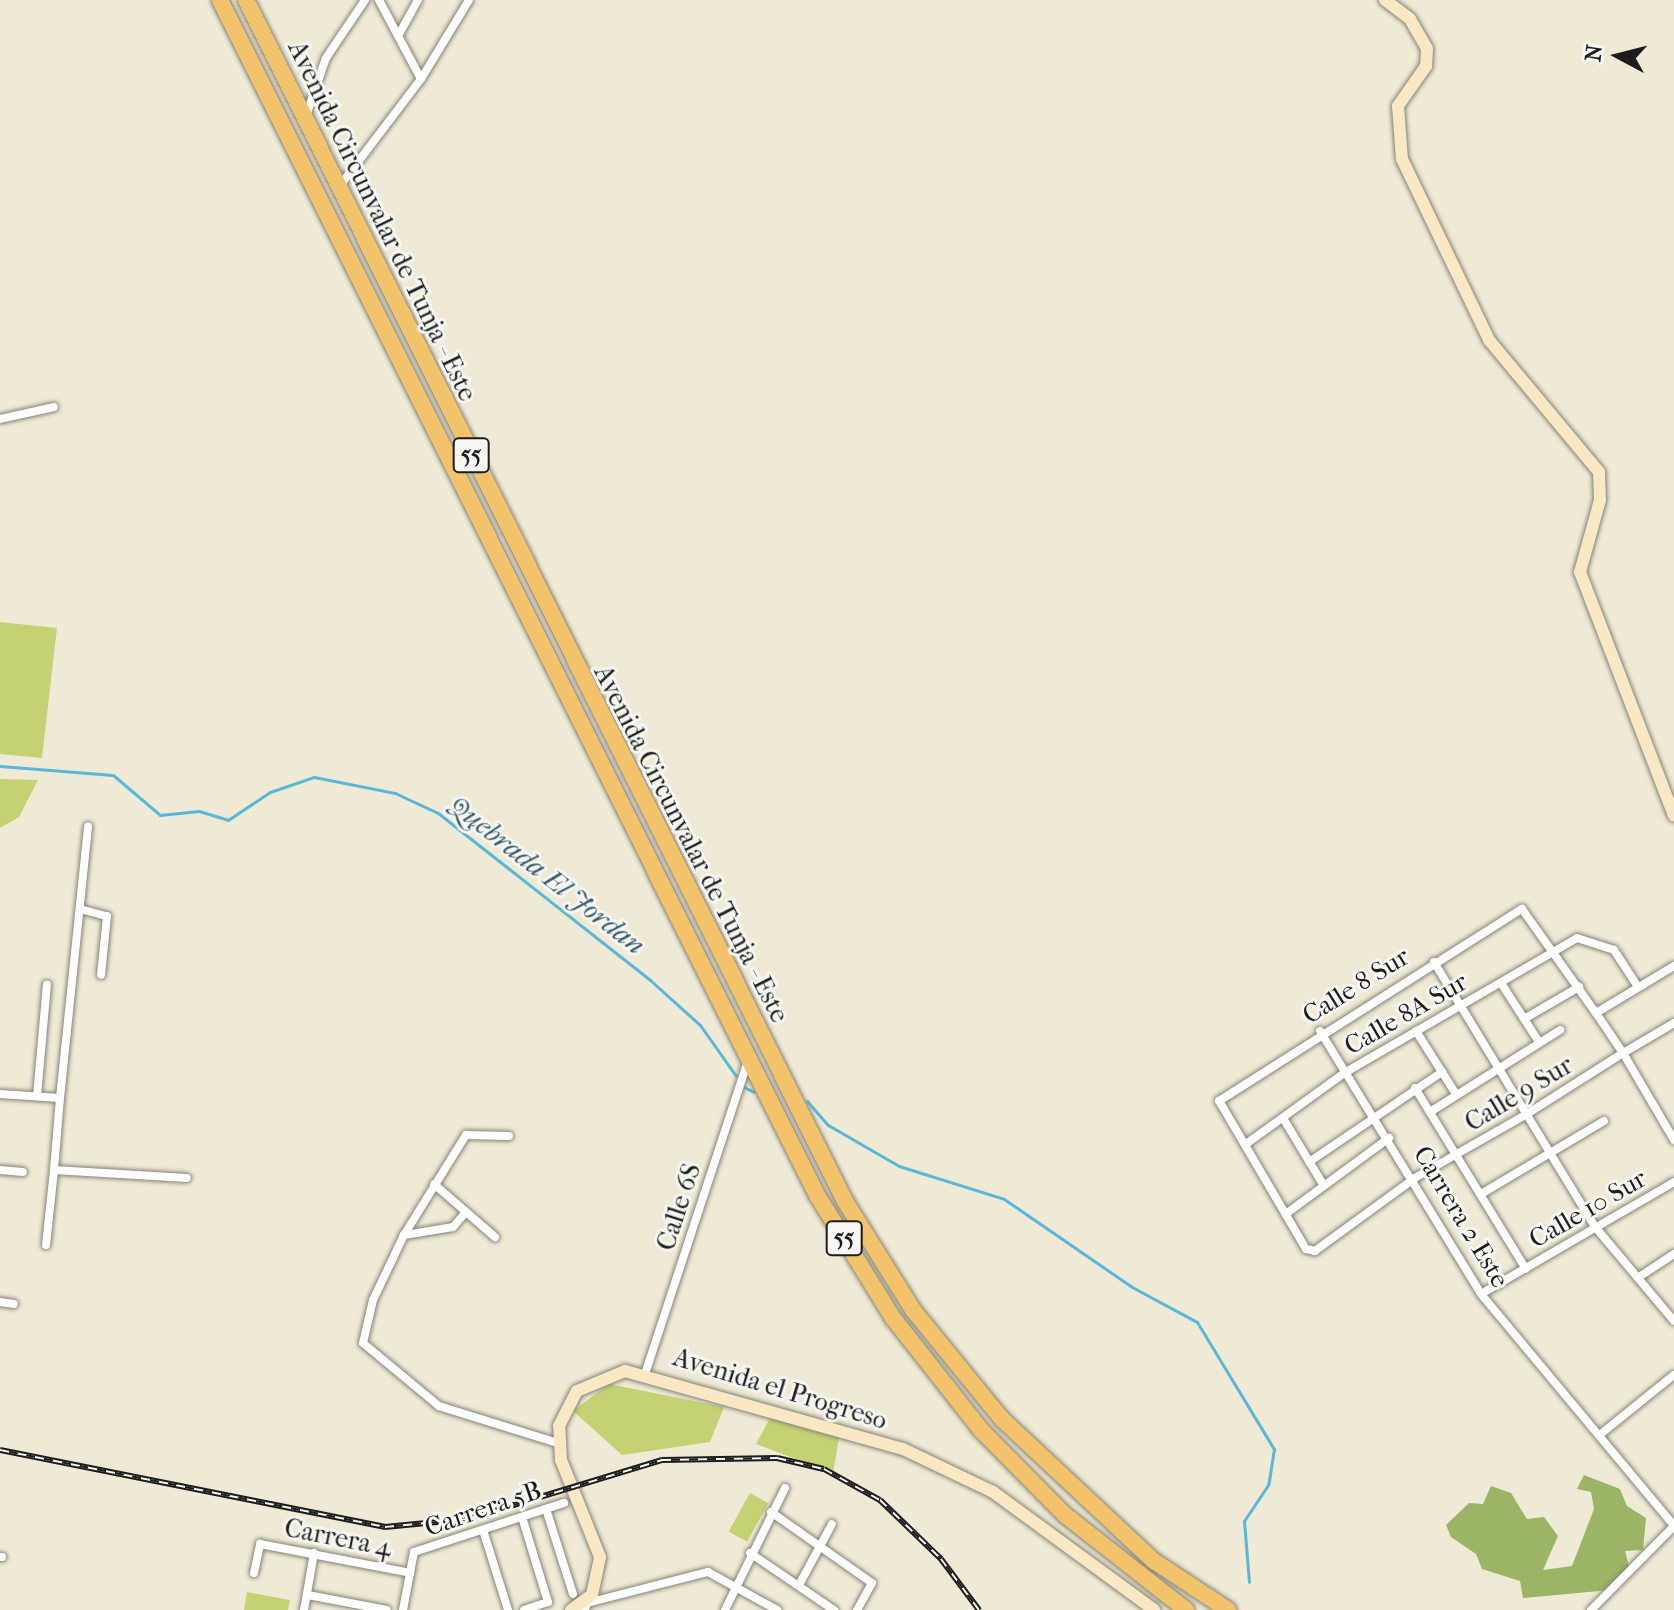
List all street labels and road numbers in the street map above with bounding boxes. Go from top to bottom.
street label: Avenida Circunvalar de Tunja - Este [281,36,483,406]
road number: 55 [451,435,491,475]
street label: Avenida Circunvalar de Tunja - Este [587,660,795,1028]
street label: Calle 8 Sur [1297,941,1415,1031]
street label: Calle 8A Sur [1339,966,1473,1062]
street label: Calle 9 Sur [1459,1050,1579,1138]
street label: Carrera 2 Este [1407,1141,1515,1293]
street label: Calle 6S [650,1160,708,1254]
street label: Calle 10 Sur [1524,1163,1652,1255]
road number: 55 [824,1218,864,1258]
street label: Avenida el Progreso [669,1342,891,1436]
street label: Carrera 5B [421,1475,545,1543]
street label: Carrera 4 [282,1512,394,1564]

